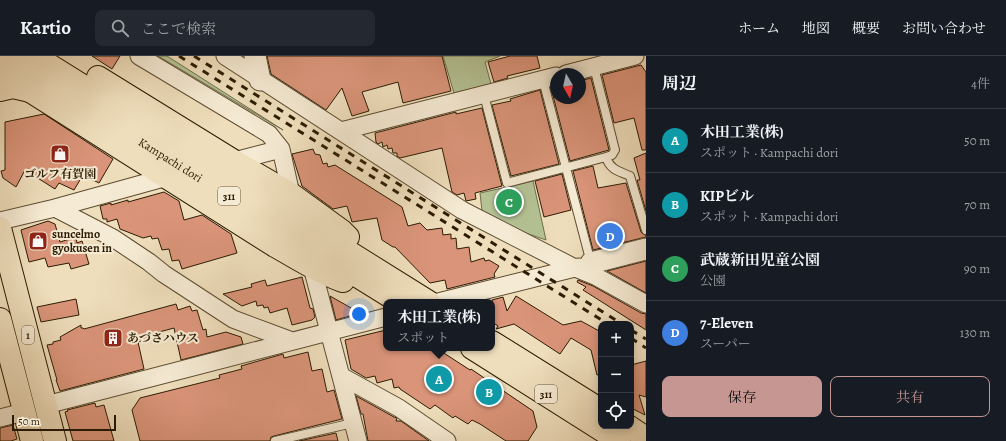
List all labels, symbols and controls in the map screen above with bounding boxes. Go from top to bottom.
search box [95,10,375,46]
text: Kartio [20,15,71,41]
icon: search [109,17,131,39]
text: ここで検索 [141,19,216,39]
text: ホーム [738,19,780,38]
text: 地図 [802,19,830,38]
text: 概要 [852,19,880,38]
text: お問い合わせ [902,19,986,38]
north arrow [550,68,586,104]
text: 周辺 [662,72,696,95]
text: 4件 [971,75,990,92]
text: 木田工業(株) [700,122,784,142]
text: A [671,132,679,149]
text: 50 m [964,132,990,149]
street label: Kampachi dori [135,134,205,186]
shop icon: ゴルフ有賀園 [49,143,71,165]
text: スポット · Kampachi dori [700,144,838,161]
place label: ゴルフ有賀園 [24,166,96,182]
text: KIPビル [700,186,754,206]
road number: 311 [218,187,240,205]
pin: C [496,187,522,217]
text: B [671,196,679,213]
text: 70 m [964,196,990,213]
text: スポット · Kampachi dori [700,208,838,225]
pin: D [597,221,623,251]
place label: suncelmo gyokusen in [52,226,112,256]
shop icon: suncelmo gyokusen in [27,230,49,252]
text: 武蔵新田児童公園 [700,250,820,270]
text: C [671,260,679,277]
text: 90 m [964,260,990,277]
text: 公園 [700,272,726,289]
popup [383,299,495,351]
your location [349,304,369,324]
text: 木田工業(株) [397,307,481,327]
text: 7-Eleven [700,313,753,333]
map controls [598,321,634,429]
button: + [598,321,634,357]
text: D [670,324,680,341]
text: 130 m [960,324,990,341]
road number: 1 [22,326,34,344]
building icon: あづさハウス [102,327,124,349]
text: スポット [397,329,449,346]
place label: あづさハウス [127,330,199,346]
text: スーパー [700,335,751,352]
button: − [598,357,634,393]
pin: A [426,364,452,394]
button: 保存 [662,376,822,417]
button: 共有 [830,376,990,417]
pin: B [476,377,502,407]
road number: 311 [535,385,557,403]
button: locate [598,393,634,429]
scale bar [12,413,116,432]
text: 50 m [18,414,40,429]

